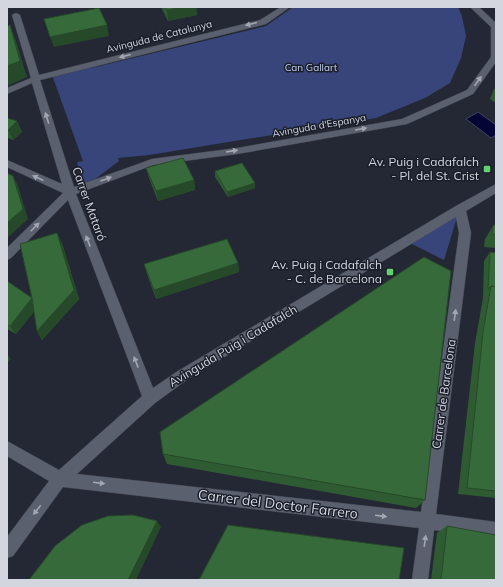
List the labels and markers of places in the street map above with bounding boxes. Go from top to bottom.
place label: Av. Puig i Cadafalch - Pl, del St. Crist [368,154,479,183]
marker: Av. Puig i Cadafalch - Pl, del St. Crist [482,164,492,174]
place label: Av. Puig i Cadafalch - C. de Barcelona [271,257,382,286]
marker: Av. Puig i Cadafalch - C. de Barcelona [385,267,395,277]

